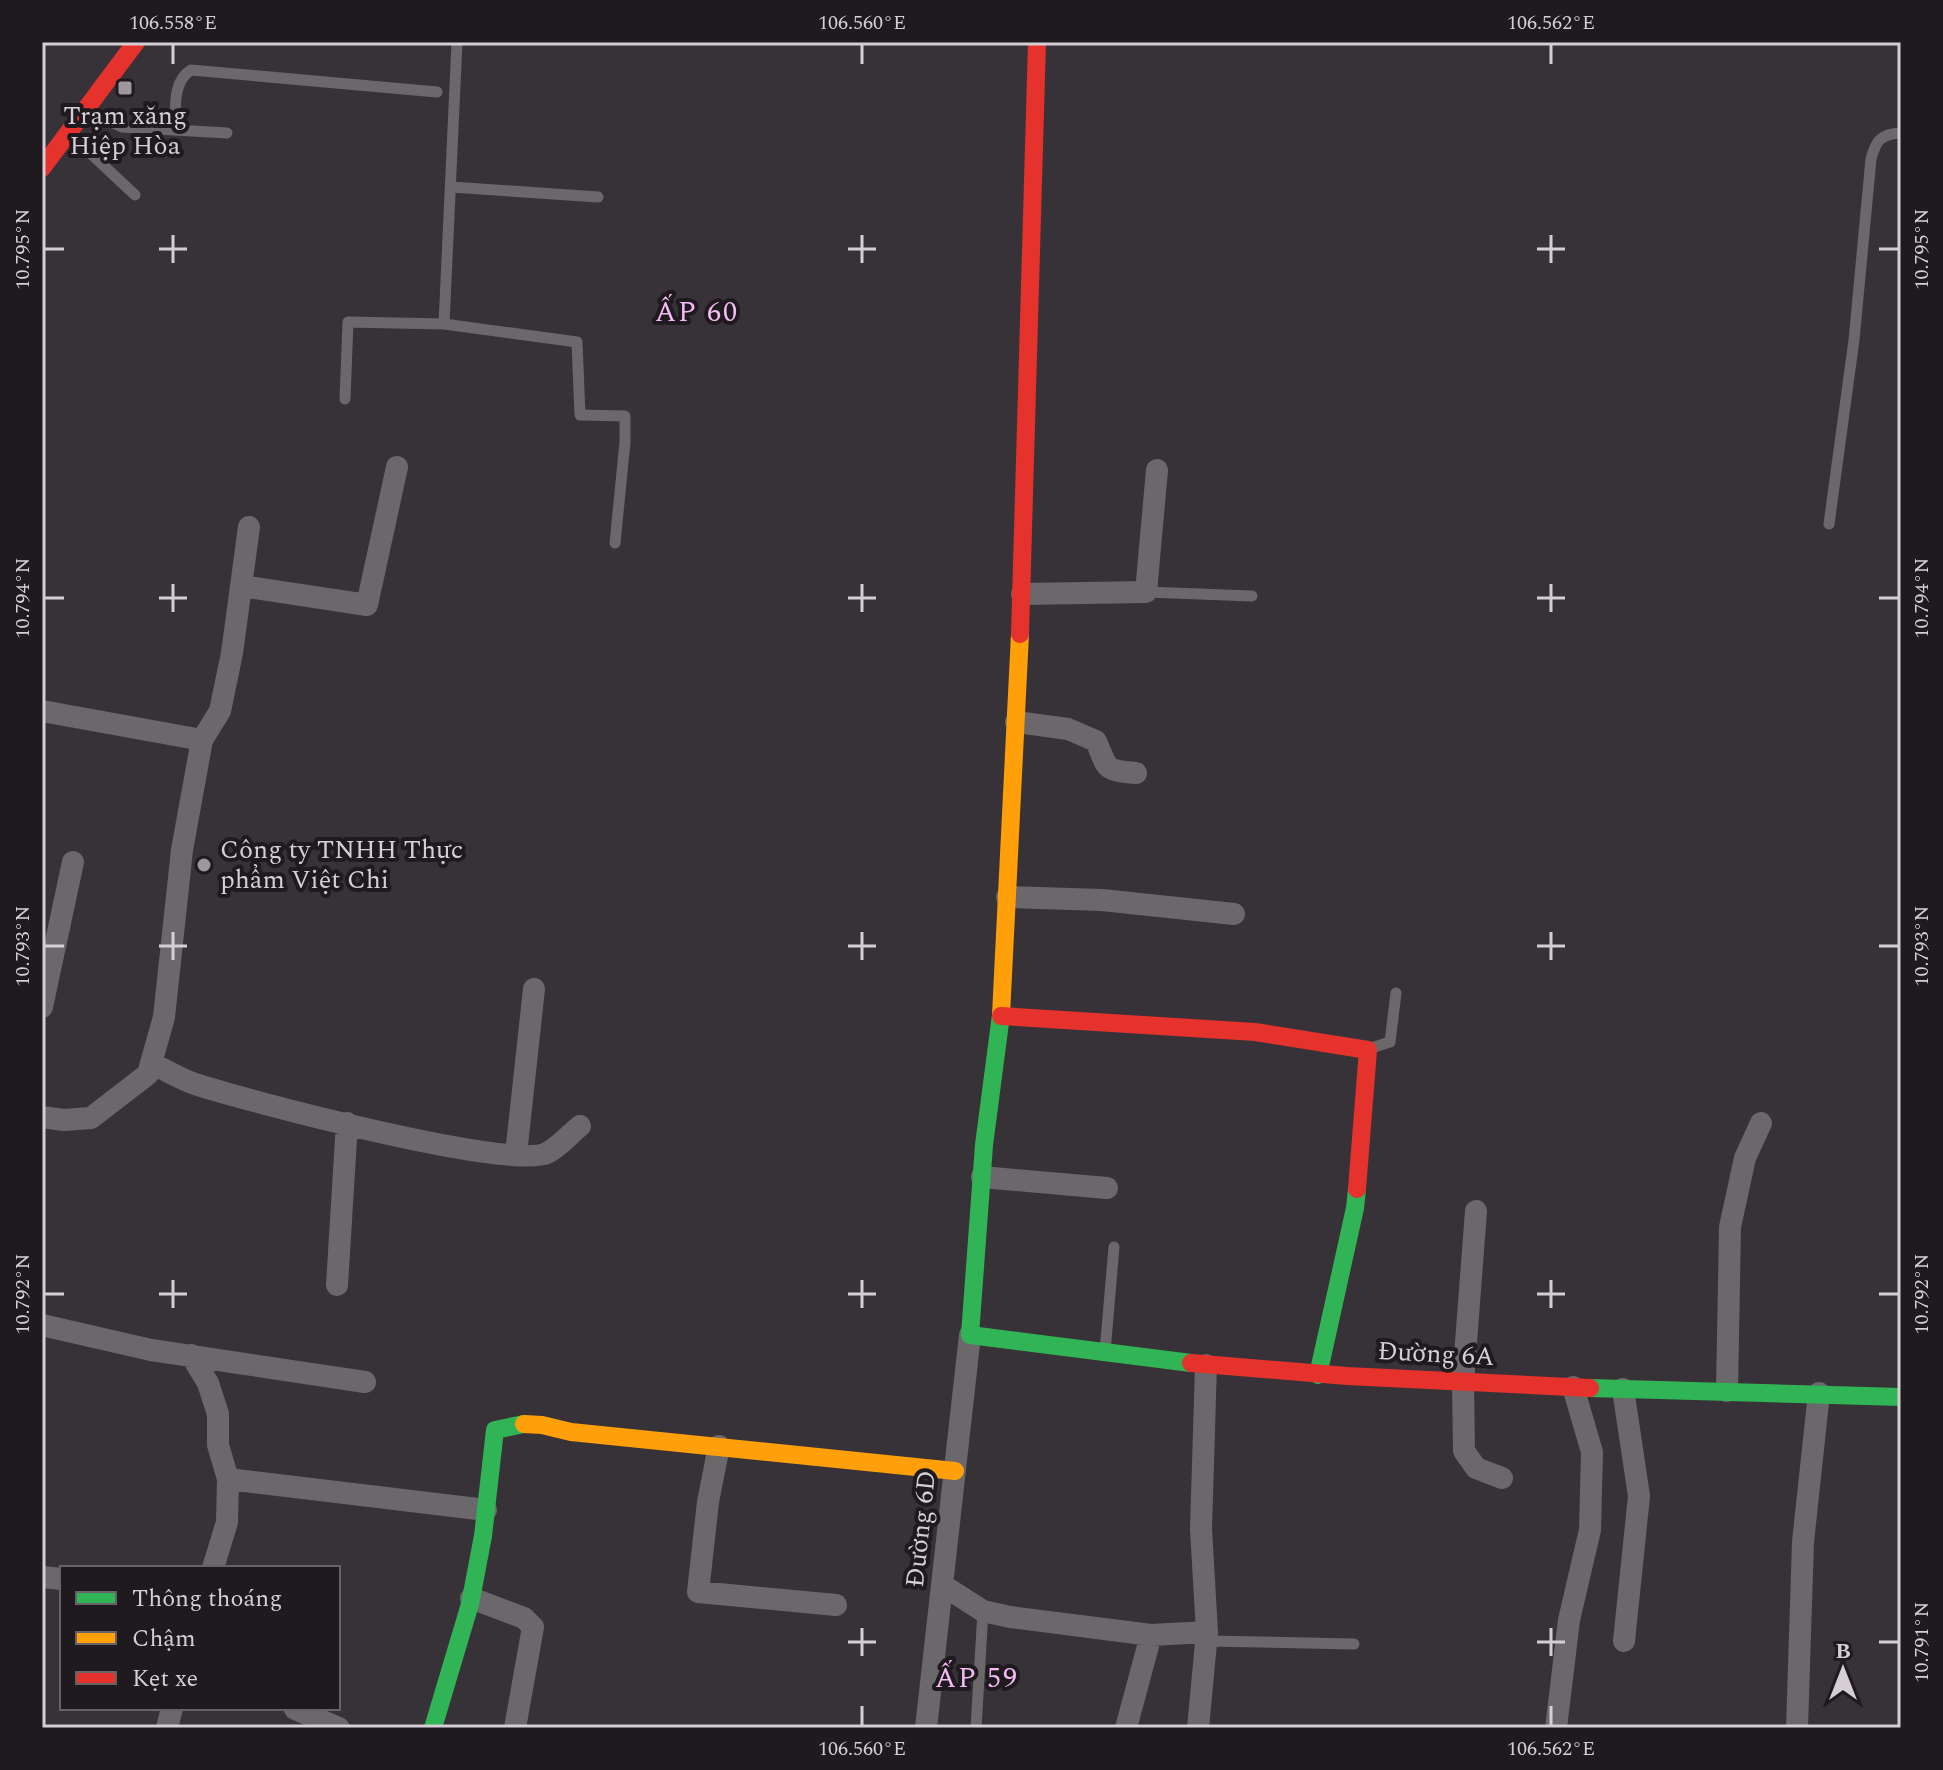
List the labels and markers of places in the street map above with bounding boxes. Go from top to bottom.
marker: Trạm xăng Hiệp Hòa [116,79,134,97]
place label: Trạm xăng Hiệp Hòa [63,96,187,166]
place label: Công ty TNHH Thực phẩm Việt Chi [220,830,463,900]
marker: Công ty TNHH Thực phẩm Việt Chi [195,856,213,874]

